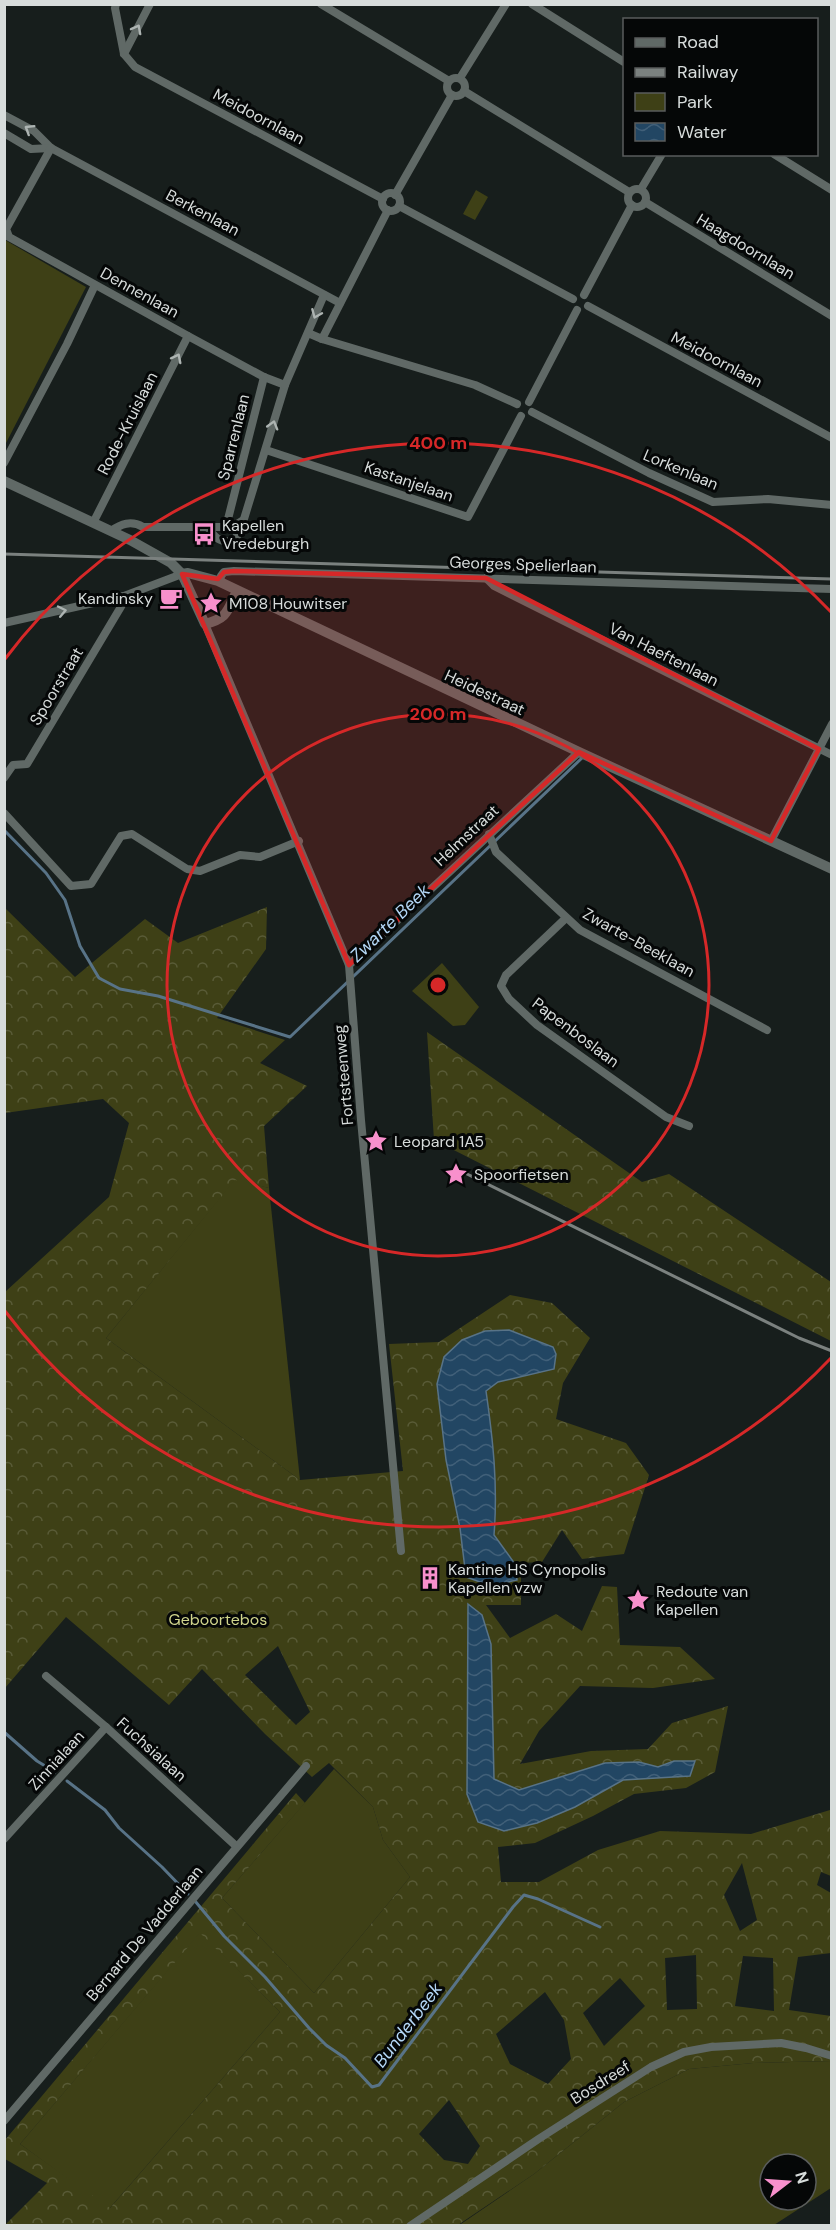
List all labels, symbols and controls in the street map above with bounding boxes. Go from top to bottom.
legend [623,18,818,156]
one-way arrow [130,25,141,35]
text: Road [677,30,719,54]
text: Railway [677,60,739,84]
street label: Meidoornlaan [209,84,308,149]
text: Park [677,90,713,114]
text: Water [677,120,727,144]
one-way arrow [25,126,36,137]
street label: Berkenlaan [162,184,243,241]
street label: Haagdoornlaan [693,209,799,284]
street label: Dennenlaan [97,262,183,323]
one-way arrow [311,308,323,319]
street label: Meidoornlaan [667,327,766,392]
one-way arrow [170,354,181,365]
street label: Rode-Kruislaan [92,368,162,478]
street label: Sparrenlaan [213,392,254,482]
one-way arrow [266,420,278,431]
text: 400 m [409,431,467,455]
street label: Lorkenlaan [640,444,721,495]
street label: Kastanjelaan [362,456,456,506]
place label: Kapellen Vredeburgh [222,515,309,554]
bus stop icon: Kapellen Vredeburgh [191,521,217,547]
street label: Georges Spelierlaan [449,551,597,578]
cafe icon: Kandinsky [158,585,184,611]
place label: Kandinsky [78,588,153,609]
place icon: M108 Houwitser [198,590,224,616]
place label: M108 Houwitser [229,593,347,614]
one-way arrow [56,605,66,618]
street label: Van Haeftenlaan [605,618,722,691]
street label: Spoorstraat [25,643,88,729]
street label: Heidestraat [441,665,528,720]
text: 200 m [410,702,466,726]
street label: Helmstraat [430,800,503,871]
water label: Zwarte Beek [345,878,436,967]
street label: Zwarte-Beeklaan [579,903,699,982]
centre of rings [428,975,448,995]
street label: Papenboslaan [528,993,623,1072]
street label: Fortsteenweg [329,1024,358,1126]
place icon: Leopard 1A5 [363,1128,389,1154]
place label: Leopard 1A5 [394,1131,484,1152]
place icon: Spoorfietsen [443,1161,469,1187]
place label: Spoorfietsen [474,1164,569,1185]
place label: Kantine HS Cynopolis Kapellen vzw [448,1559,606,1598]
building icon: Kantine HS Cynopolis Kapellen vzw [417,1565,443,1591]
place label: Redoute van Kapellen [656,1581,748,1620]
place icon: Redoute van Kapellen [625,1587,651,1613]
park label: Geboortebos [169,1609,267,1630]
street label: Fuchsialaan [112,1713,191,1786]
street label: Zinnialaan [24,1726,89,1795]
street label: Bernard De Vadderlaan [82,1861,207,2005]
water label: Bunderbeek [368,1977,448,2072]
street label: Bosdreef [567,2056,634,2109]
north arrow [758,2152,818,2212]
text: N [790,2169,814,2186]

